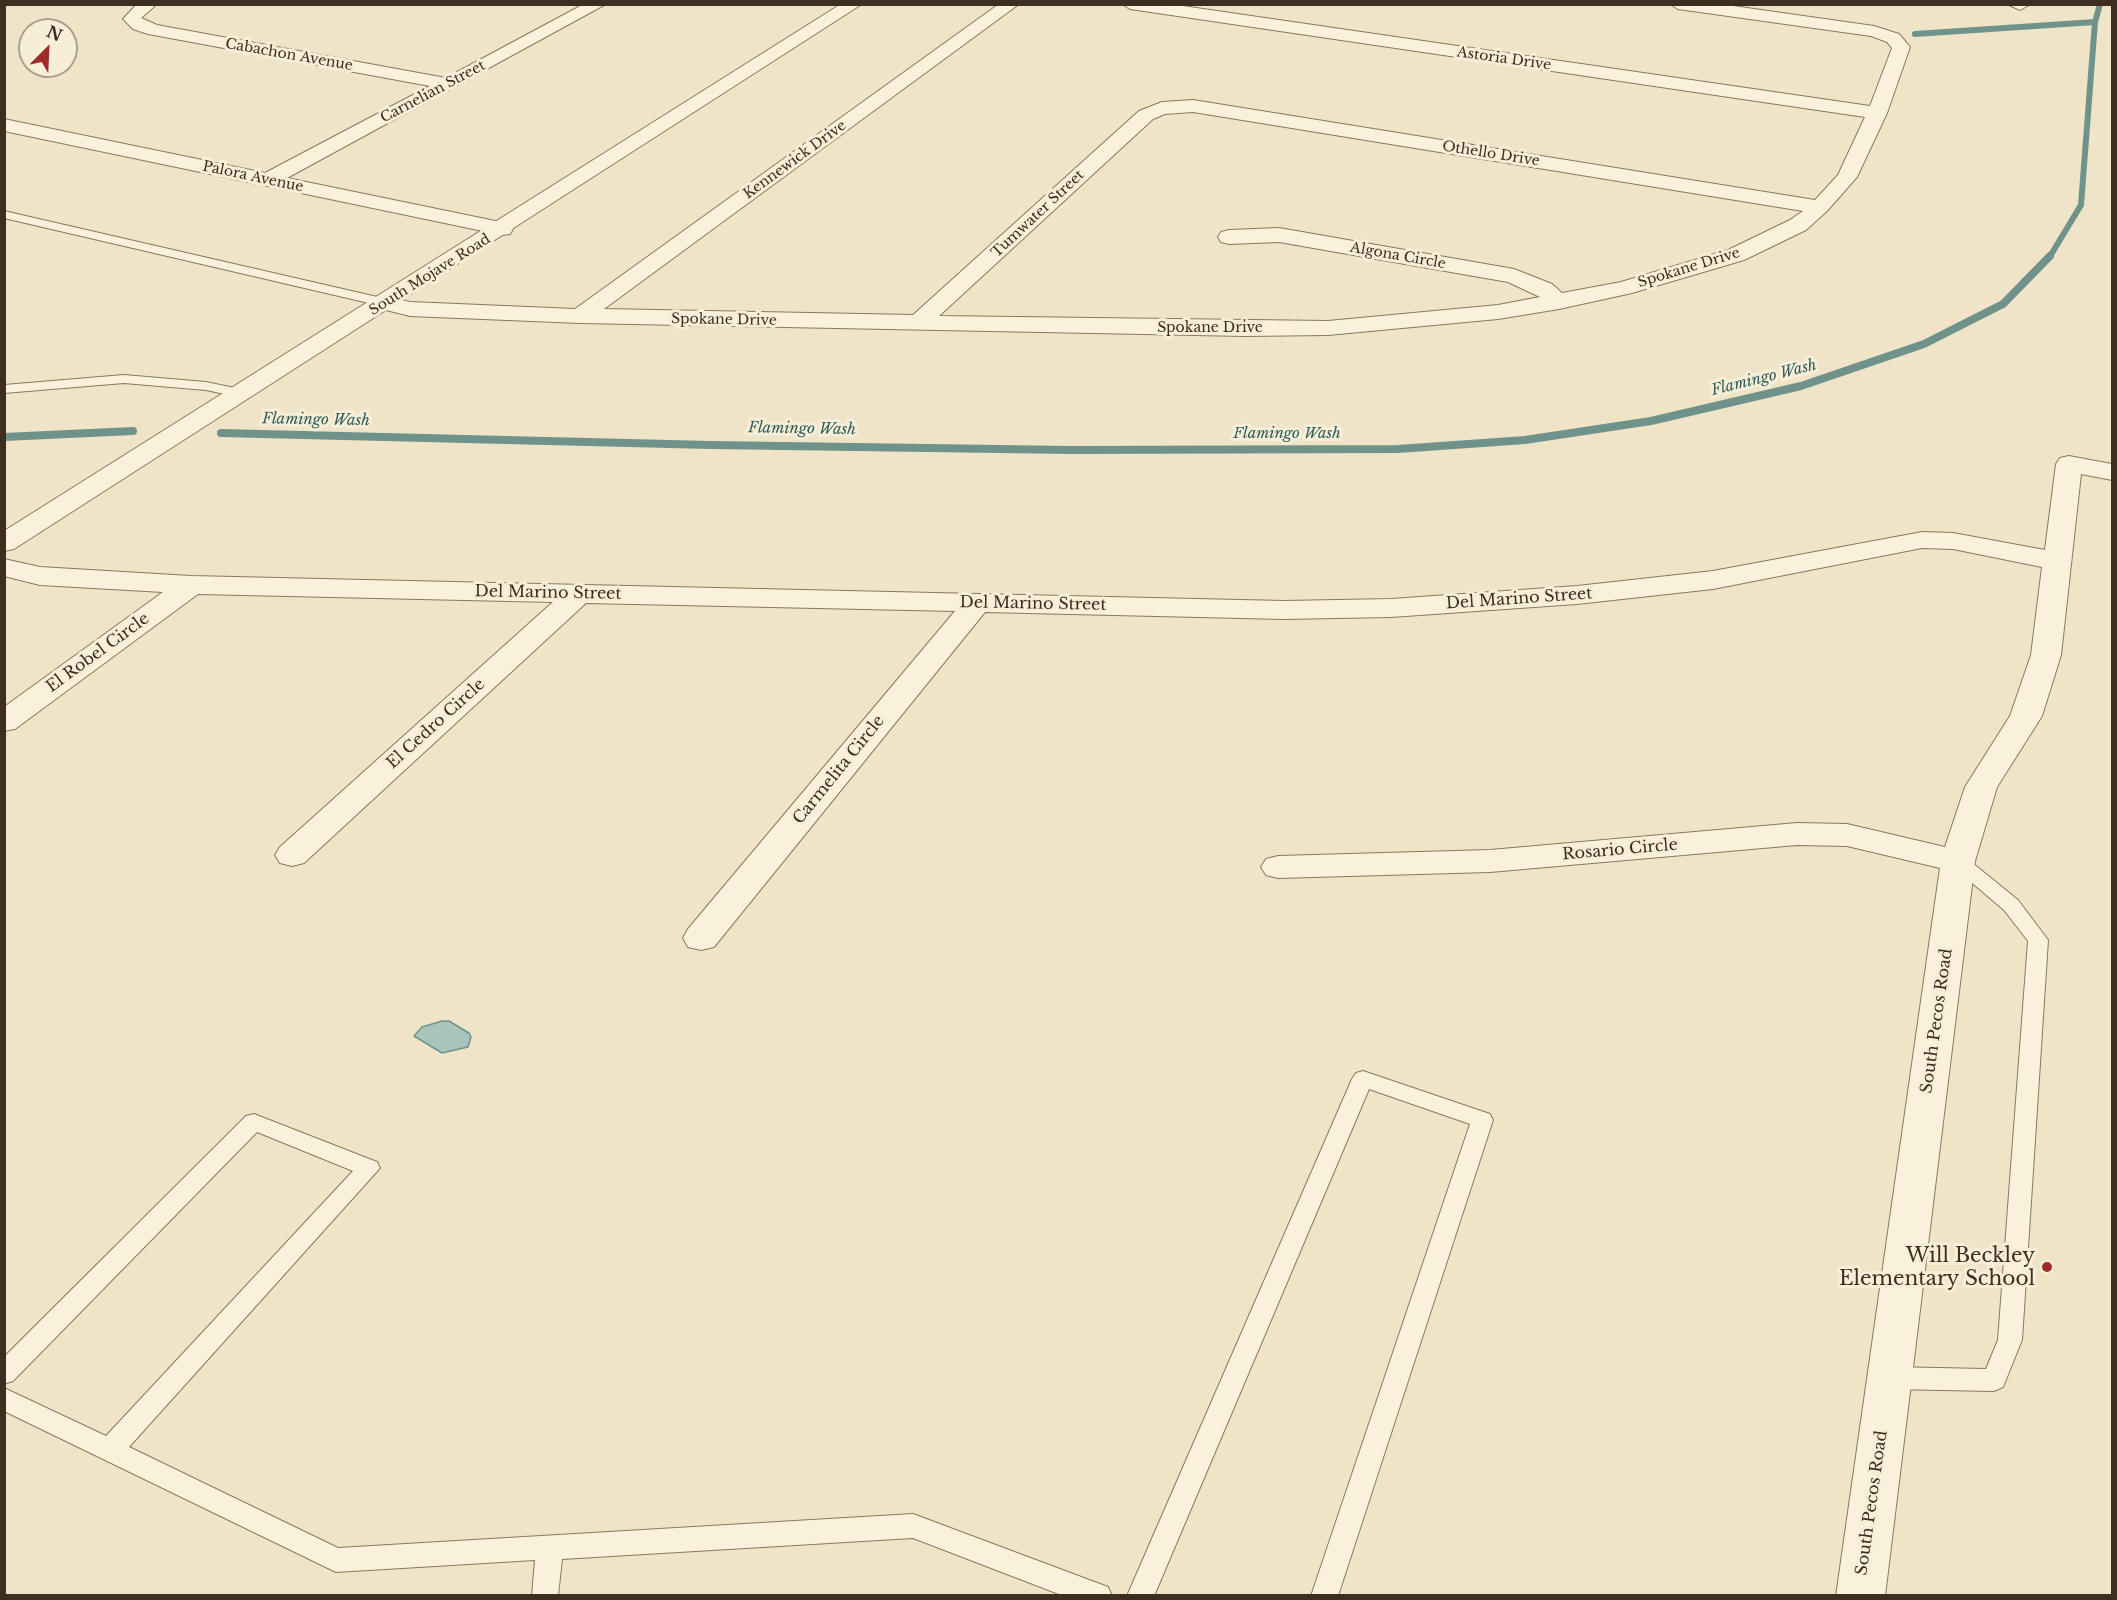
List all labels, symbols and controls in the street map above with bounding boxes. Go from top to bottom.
north arrow [18,18,78,78]
text: N [44,21,65,46]
street label: Cabachon Avenue [224,36,354,74]
street label: Astoria Drive [1456,44,1552,74]
street label: Carnelian Street [378,57,488,127]
street label: Kennewick Drive [740,117,850,203]
street label: Othello Drive [1441,138,1541,170]
street label: Palora Avenue [201,158,305,196]
street label: Tumwater Street [988,167,1088,261]
street label: South Mojave Road [366,231,494,319]
street label: Algona Circle [1349,239,1447,273]
street label: Spokane Drive [1636,245,1742,291]
street label: Spokane Drive [671,311,777,329]
street label: Spokane Drive [1157,320,1263,336]
water label: Flamingo Wash [1710,356,1818,400]
water label: Flamingo Wash [262,410,370,430]
water label: Flamingo Wash [748,419,856,439]
water label: Flamingo Wash [1233,425,1341,443]
street label: Del Marino Street [474,582,622,604]
street label: Del Marino Street [1445,584,1593,614]
street label: Del Marino Street [959,593,1107,615]
street label: El Robel Circle [43,609,153,697]
street label: El Cedro Circle [383,675,489,773]
street label: Carmelita Circle [789,712,889,828]
street label: Rosario Circle [1561,835,1679,865]
street label: South Pecos Road [1917,947,1957,1095]
place label: Will Beckley Elementary School [1839,1244,2035,1291]
marker: Will Beckley Elementary School [2040,1260,2054,1274]
street label: South Pecos Road [1852,1429,1892,1577]

